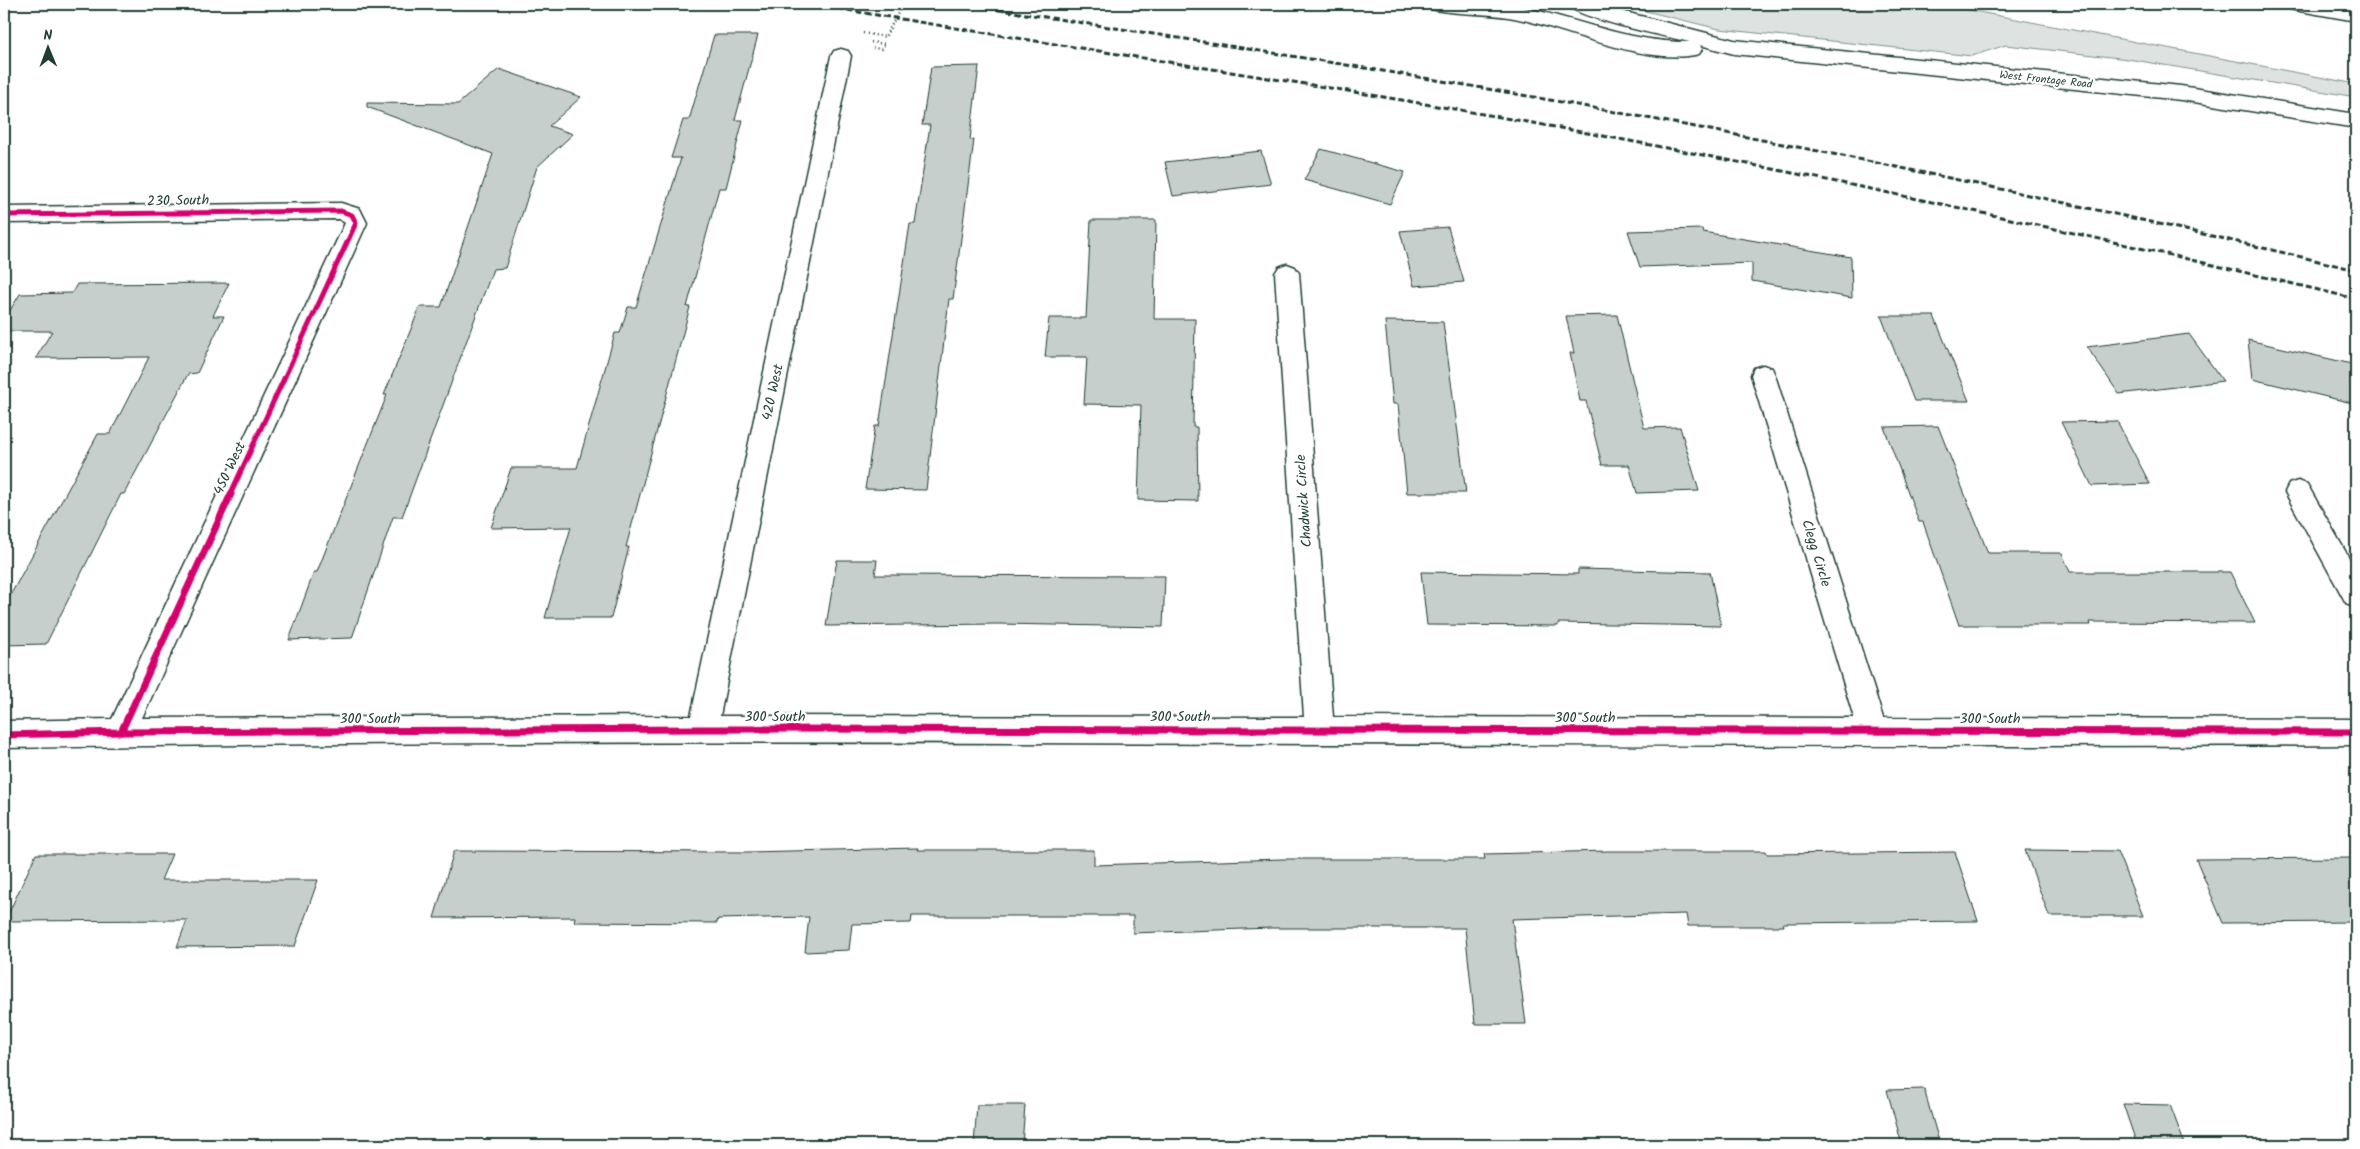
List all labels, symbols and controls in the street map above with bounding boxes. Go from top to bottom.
north arrow [22,22,72,72]
text: N [43,25,53,47]
street label: West Frontage Road [1999,66,2094,94]
street label: 230 South [147,189,209,213]
street label: 420 West [756,361,790,422]
street label: 450 West [208,438,252,499]
street label: Chadwick Circle [1290,453,1318,548]
street label: Clegg Circle [1795,517,1837,590]
street label: 300 South [744,706,806,728]
street label: 300 South [1149,706,1211,728]
street label: 300 South [1554,707,1616,729]
street label: 300 South [339,708,401,730]
street label: 300 South [1959,708,2021,730]

